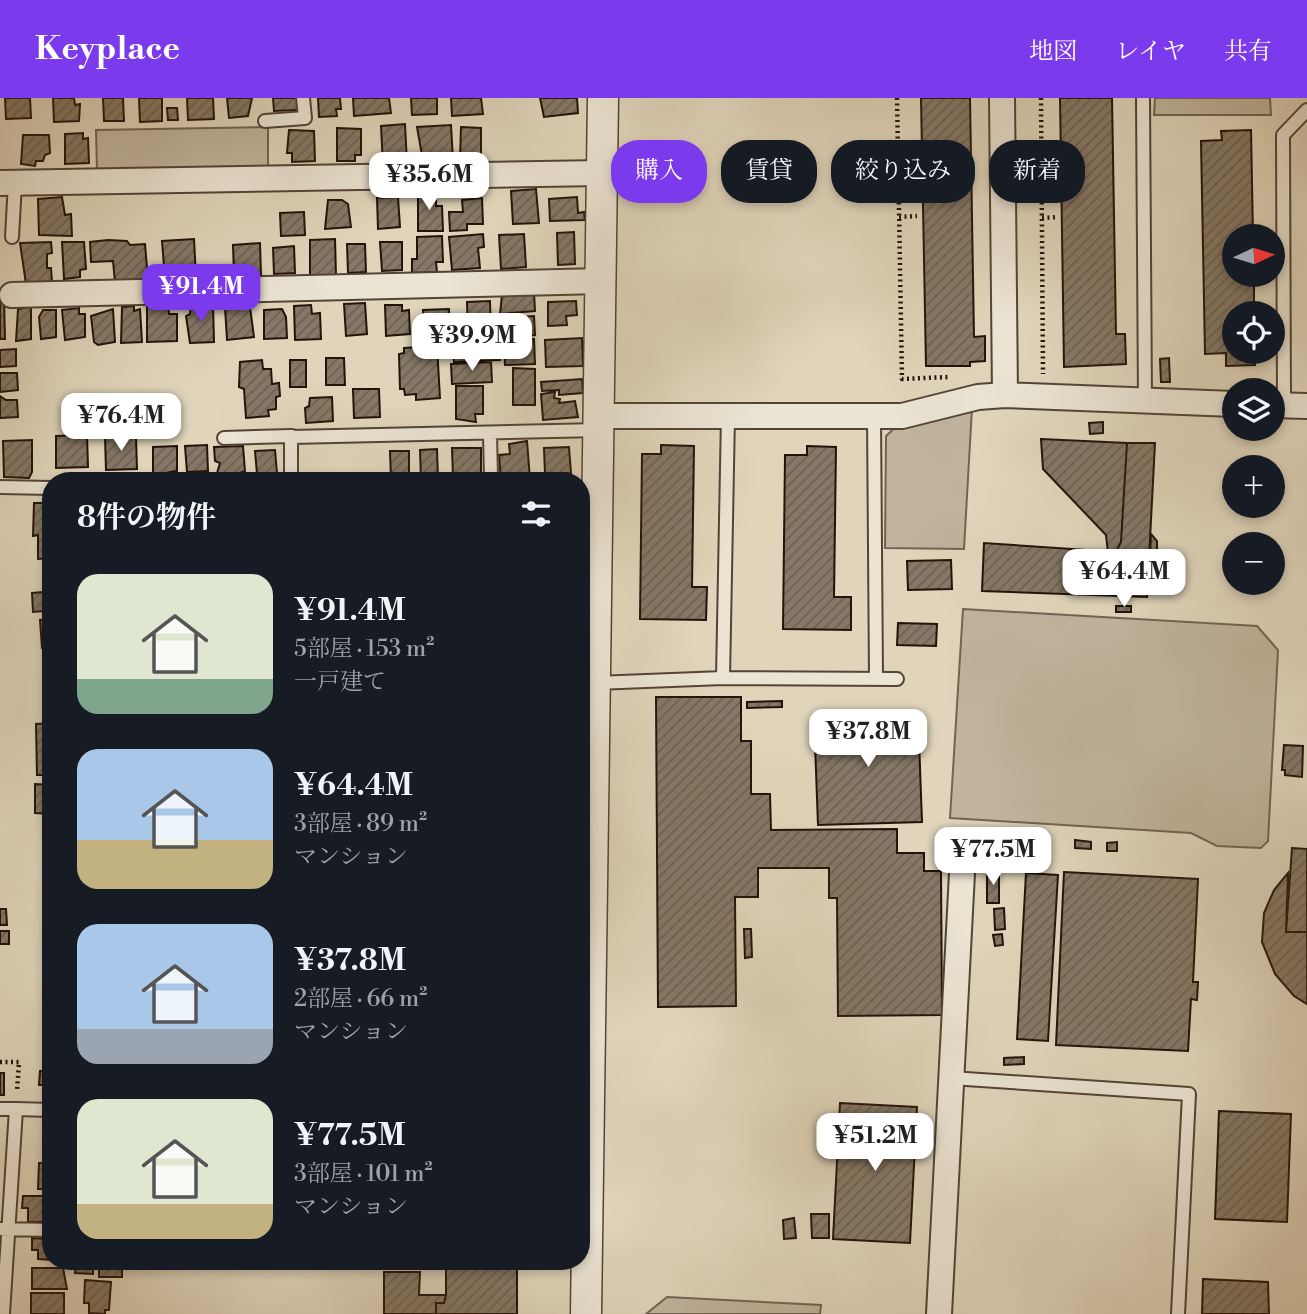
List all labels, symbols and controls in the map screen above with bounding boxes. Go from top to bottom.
text: Keyplace [35,29,180,70]
text: 地図 [1029,37,1077,67]
text: レイヤ [1115,37,1186,67]
text: 共有 [1224,37,1272,67]
chip: 購入 [611,140,707,203]
chip: 賃貸 [721,140,817,203]
chip: 絞り込み [831,140,975,203]
chip: 新着 [989,140,1085,203]
pin: ¥35.6M [372,152,486,212]
text: ¥35.6M [385,161,473,189]
north arrow [1222,224,1284,287]
map controls [1222,224,1285,595]
pin: ¥91.4M [144,264,258,324]
text: ¥91.4M [158,273,244,301]
button: locate [1222,301,1285,364]
pin: ¥39.9M [415,314,529,373]
text: ¥39.9M [428,322,516,350]
button: layers [1222,378,1285,441]
pin: ¥76.4M [64,394,178,453]
text: ¥76.4M [77,402,165,430]
button: + [1222,455,1285,518]
icon: filters [517,495,555,533]
text: 8件の物件 [77,499,216,537]
button: − [1222,532,1285,595]
pin: ¥64.4M [1067,550,1181,609]
text: ¥64.4M [1078,558,1170,586]
text: ¥91.4M [294,592,406,630]
icon: home [133,602,217,686]
text: 5部屋 · 153 m² [294,635,434,663]
text: 一戸建て [294,668,386,696]
pin: ¥37.8M [811,710,925,769]
text: ¥37.8M [825,718,911,746]
text: ¥64.4M [294,767,413,805]
icon: home [133,777,217,861]
text: 3部屋 · 89 m² [294,810,427,838]
pin: ¥77.5M [936,828,1050,887]
text: ¥77.5M [950,836,1036,864]
text: マンション [294,843,408,871]
text: ¥37.8M [294,942,406,980]
icon: home [133,952,217,1036]
text: 2部屋 · 66 m² [294,985,427,1013]
text: マンション [294,1018,408,1046]
pin: ¥51.2M [818,1114,932,1173]
text: ¥77.5M [294,1117,405,1155]
text: ¥51.2M [832,1122,918,1150]
icon: home [133,1127,217,1211]
text: 3部屋 · 101 m² [294,1160,433,1188]
text: マンション [294,1193,408,1221]

